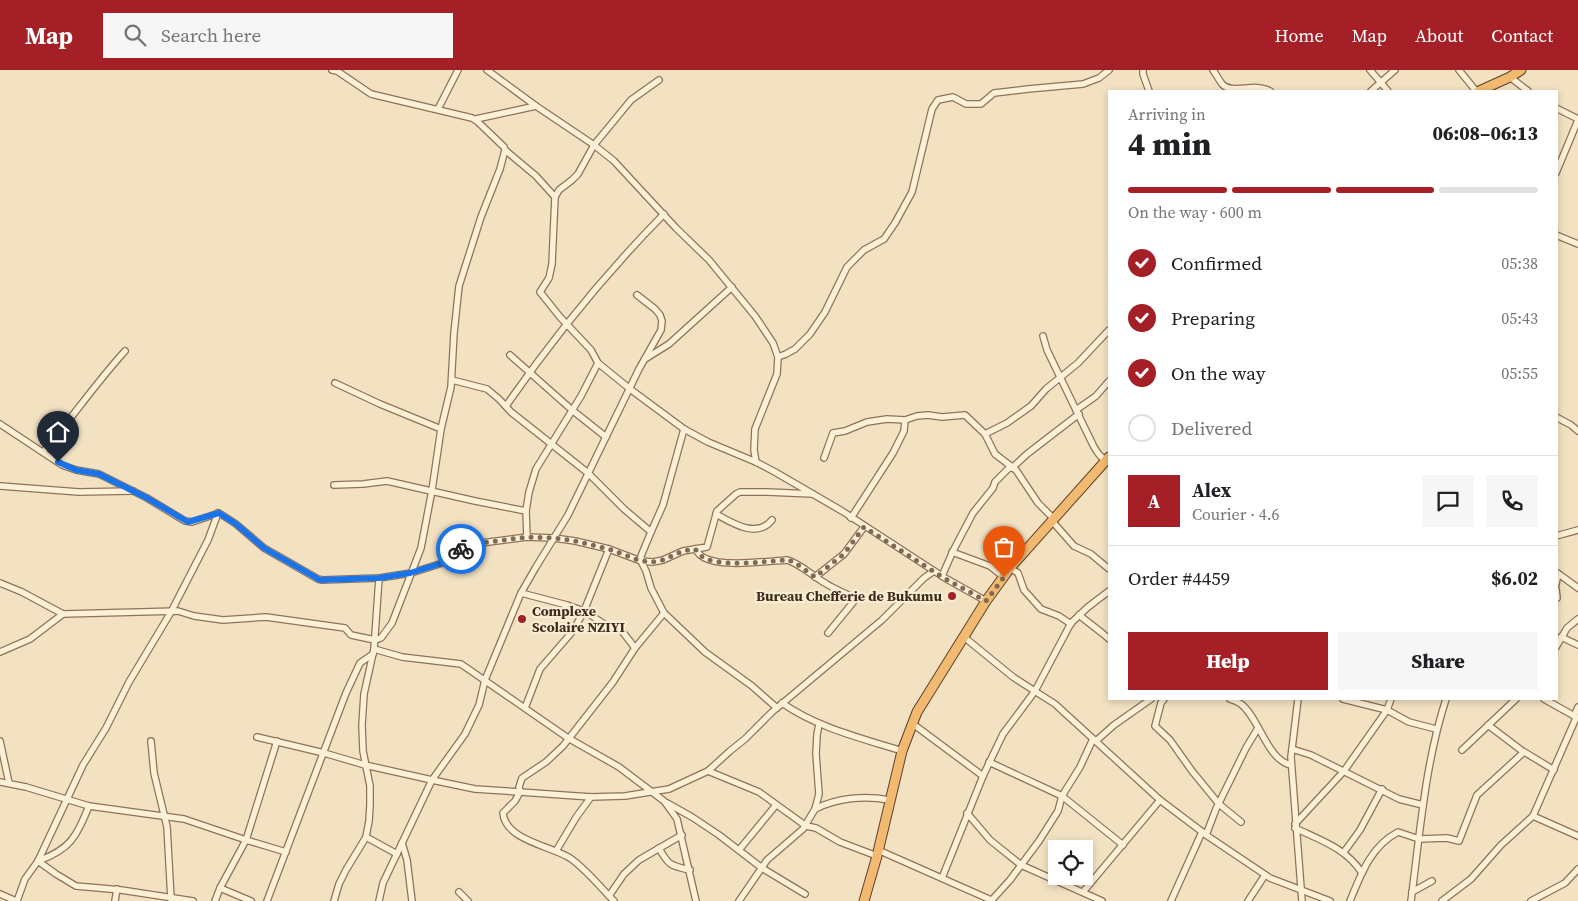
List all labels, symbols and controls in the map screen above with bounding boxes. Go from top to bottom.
search box [103,13,453,58]
text: Map [25,19,73,52]
icon: search [121,21,149,49]
text: Search here [161,22,261,48]
text: Home [1275,23,1324,48]
text: Map [1352,23,1387,48]
text: About [1415,23,1463,48]
text: Contact [1491,23,1553,48]
text: Arriving in [1128,103,1206,125]
text: 06:08–06:13 [1433,120,1538,146]
text: 4 min [1128,122,1211,166]
text: On the way · 600 m [1128,201,1262,223]
icon: check [1128,249,1156,277]
text: Confirmed [1171,250,1262,276]
text: 05:38 [1501,252,1538,274]
icon: check [1128,304,1156,332]
text: Preparing [1171,305,1255,331]
text: 05:43 [1501,307,1538,329]
icon: check [1128,359,1156,387]
text: On the way [1171,360,1266,386]
text: 05:55 [1501,362,1538,384]
pin [37,411,79,462]
text: Delivered [1171,415,1252,441]
icon: home [44,418,72,446]
button: chat [1422,475,1474,527]
button: phone [1486,475,1538,527]
text: Alex [1192,477,1231,503]
text: A [1148,488,1160,514]
text: Courier · 4.6 [1192,503,1280,525]
courier [436,524,486,574]
pin [983,526,1025,577]
icon: bag [990,533,1018,561]
icon: bike [447,535,475,563]
text: Order #4459 [1128,565,1230,591]
text: $6.02 [1491,565,1538,591]
place label: Bureau Chefferie de Bukumu [756,586,942,606]
marker: Bureau Chefferie de Bukumu [946,590,958,602]
place label: Complexe Scolaire NZIYI [532,601,625,637]
marker: Complexe Scolaire NZIYI [516,613,528,625]
button: Help [1128,632,1328,690]
button: Share [1338,632,1538,690]
map controls [1048,840,1093,885]
button: locate [1048,840,1093,885]

